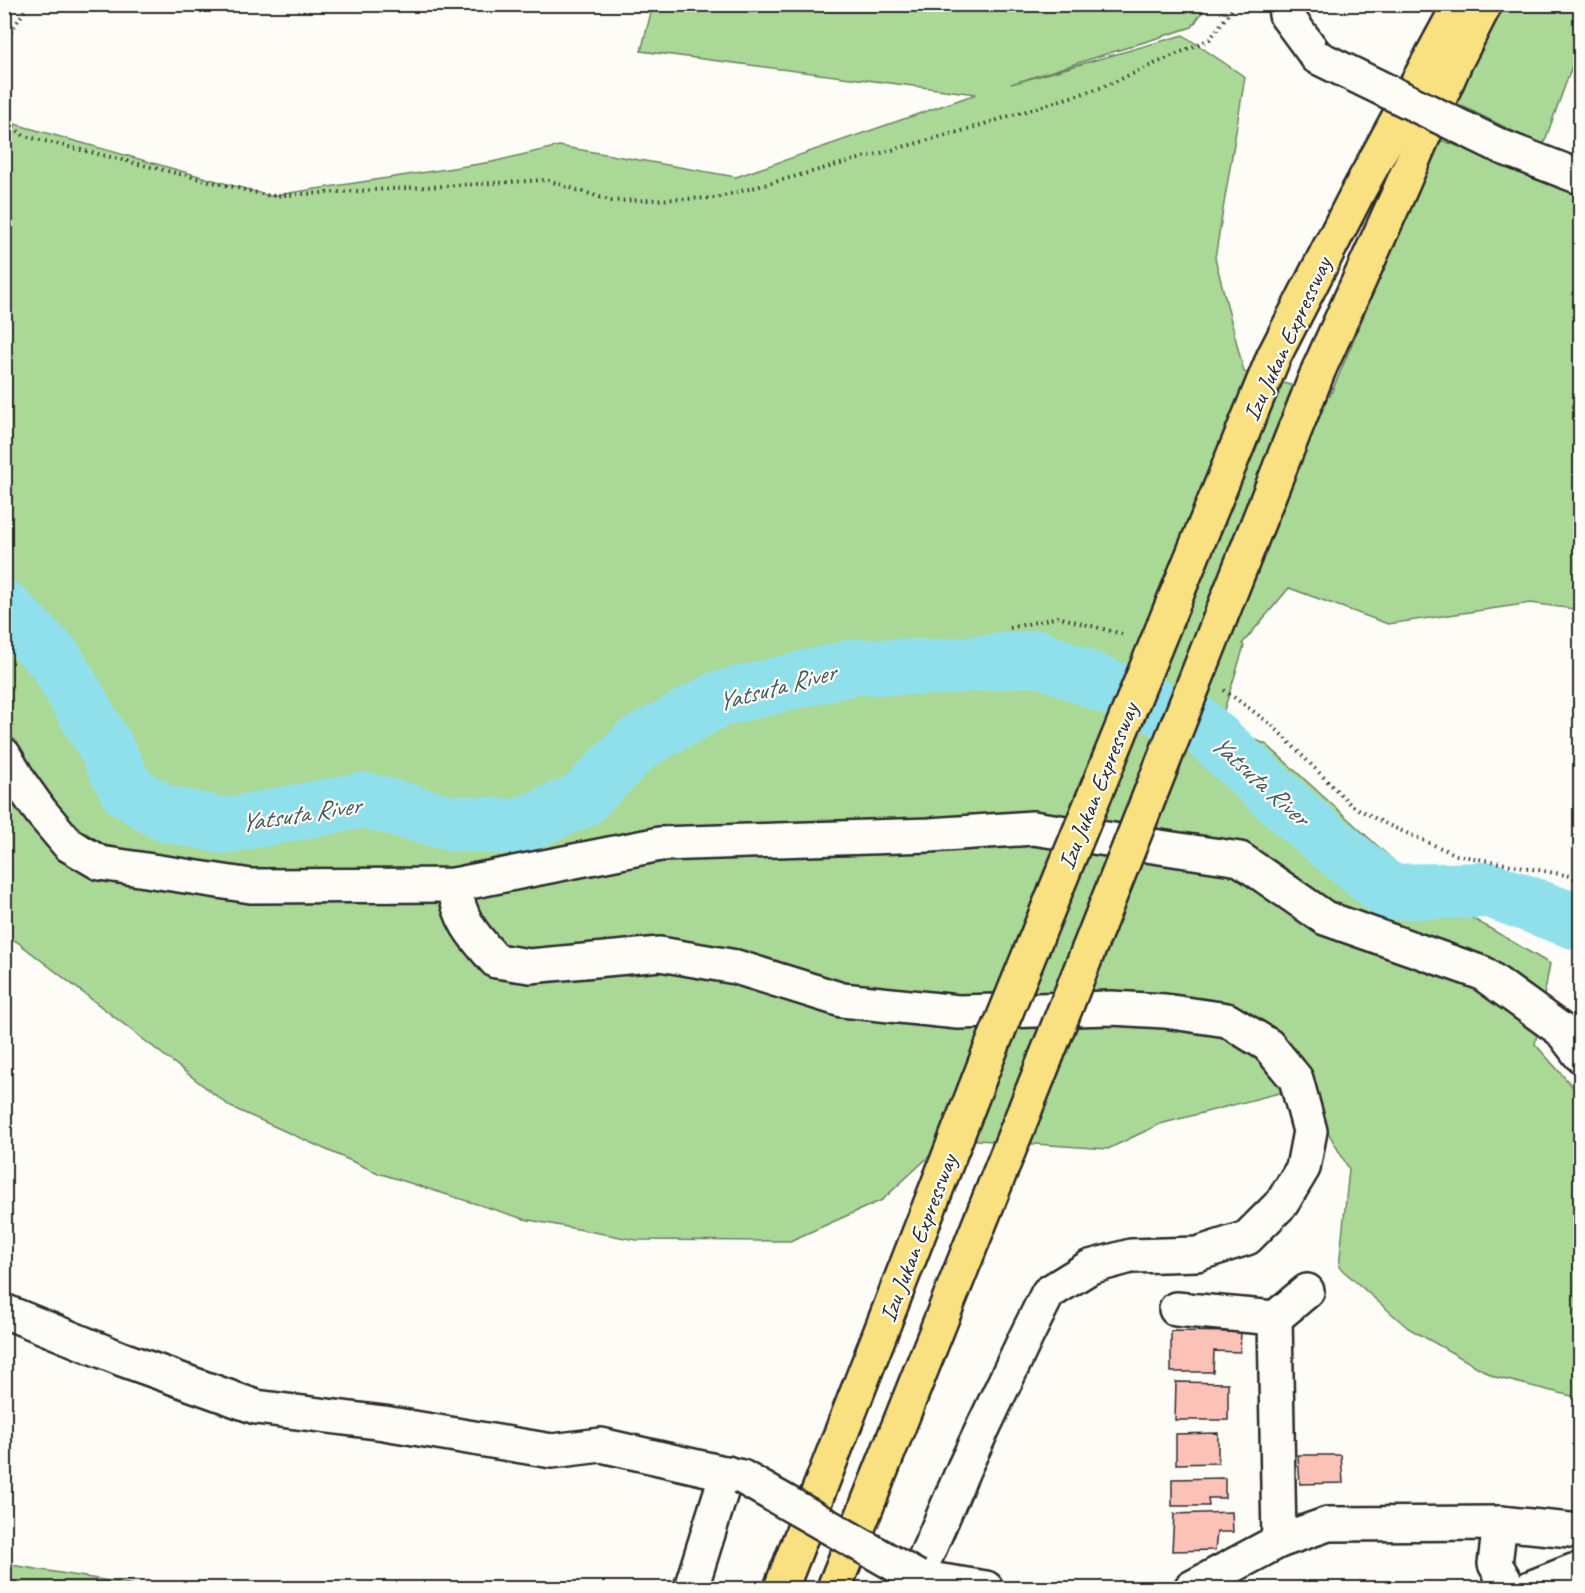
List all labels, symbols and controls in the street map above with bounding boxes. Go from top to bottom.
street label: Izu Jukan Expressway [1236,251,1339,426]
water label: Yatsuta River [713,654,842,719]
street label: Izu Jukan Expressway [1051,697,1146,874]
water label: Yatsuta River [1204,727,1319,835]
water label: Yatsuta River [238,788,366,840]
street label: Izu Jukan Expressway [872,1148,964,1326]

